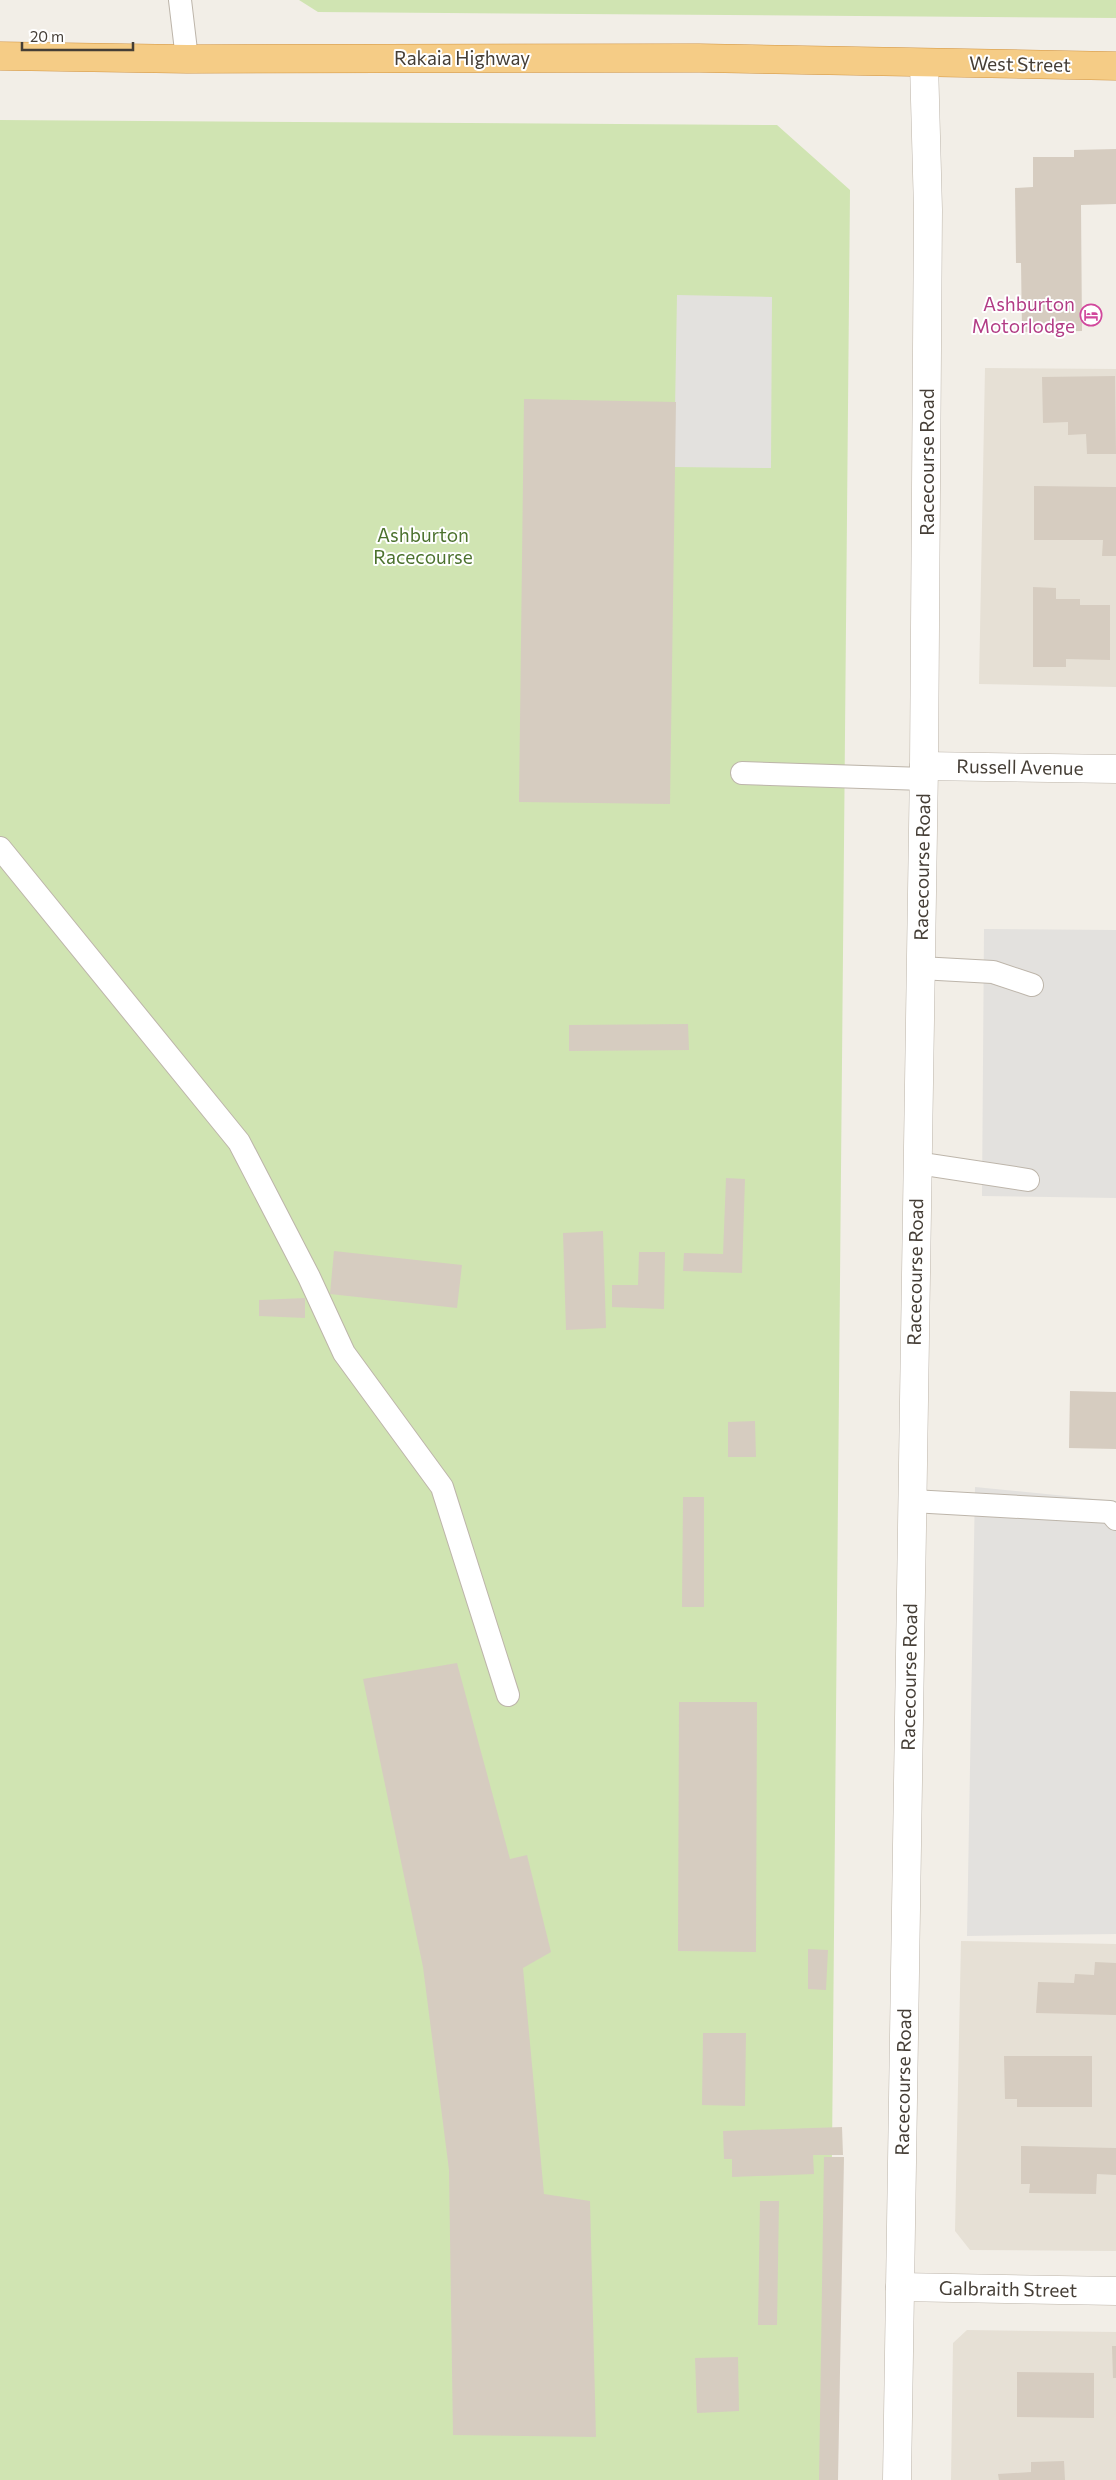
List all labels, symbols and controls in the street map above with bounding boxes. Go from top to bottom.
scale bar [22,20,134,52]
text: 20 m [30,27,64,45]
street label: Rakaia Highway [394,46,530,69]
street label: West Street [969,51,1071,76]
place label: Ashburton Motorlodge [972,292,1075,337]
hotel icon: Ashburton Motorlodge [1079,303,1103,327]
street label: Racecourse Road [915,388,938,536]
park label: Ashburton Racecourse [373,523,473,568]
street label: Russell Avenue [956,754,1084,779]
street label: Racecourse Road [909,793,934,941]
street label: Racecourse Road [902,1198,927,1346]
street label: Racecourse Road [896,1603,921,1751]
street label: Racecourse Road [890,2008,915,2156]
street label: Galbraith Street [939,2276,1077,2301]

